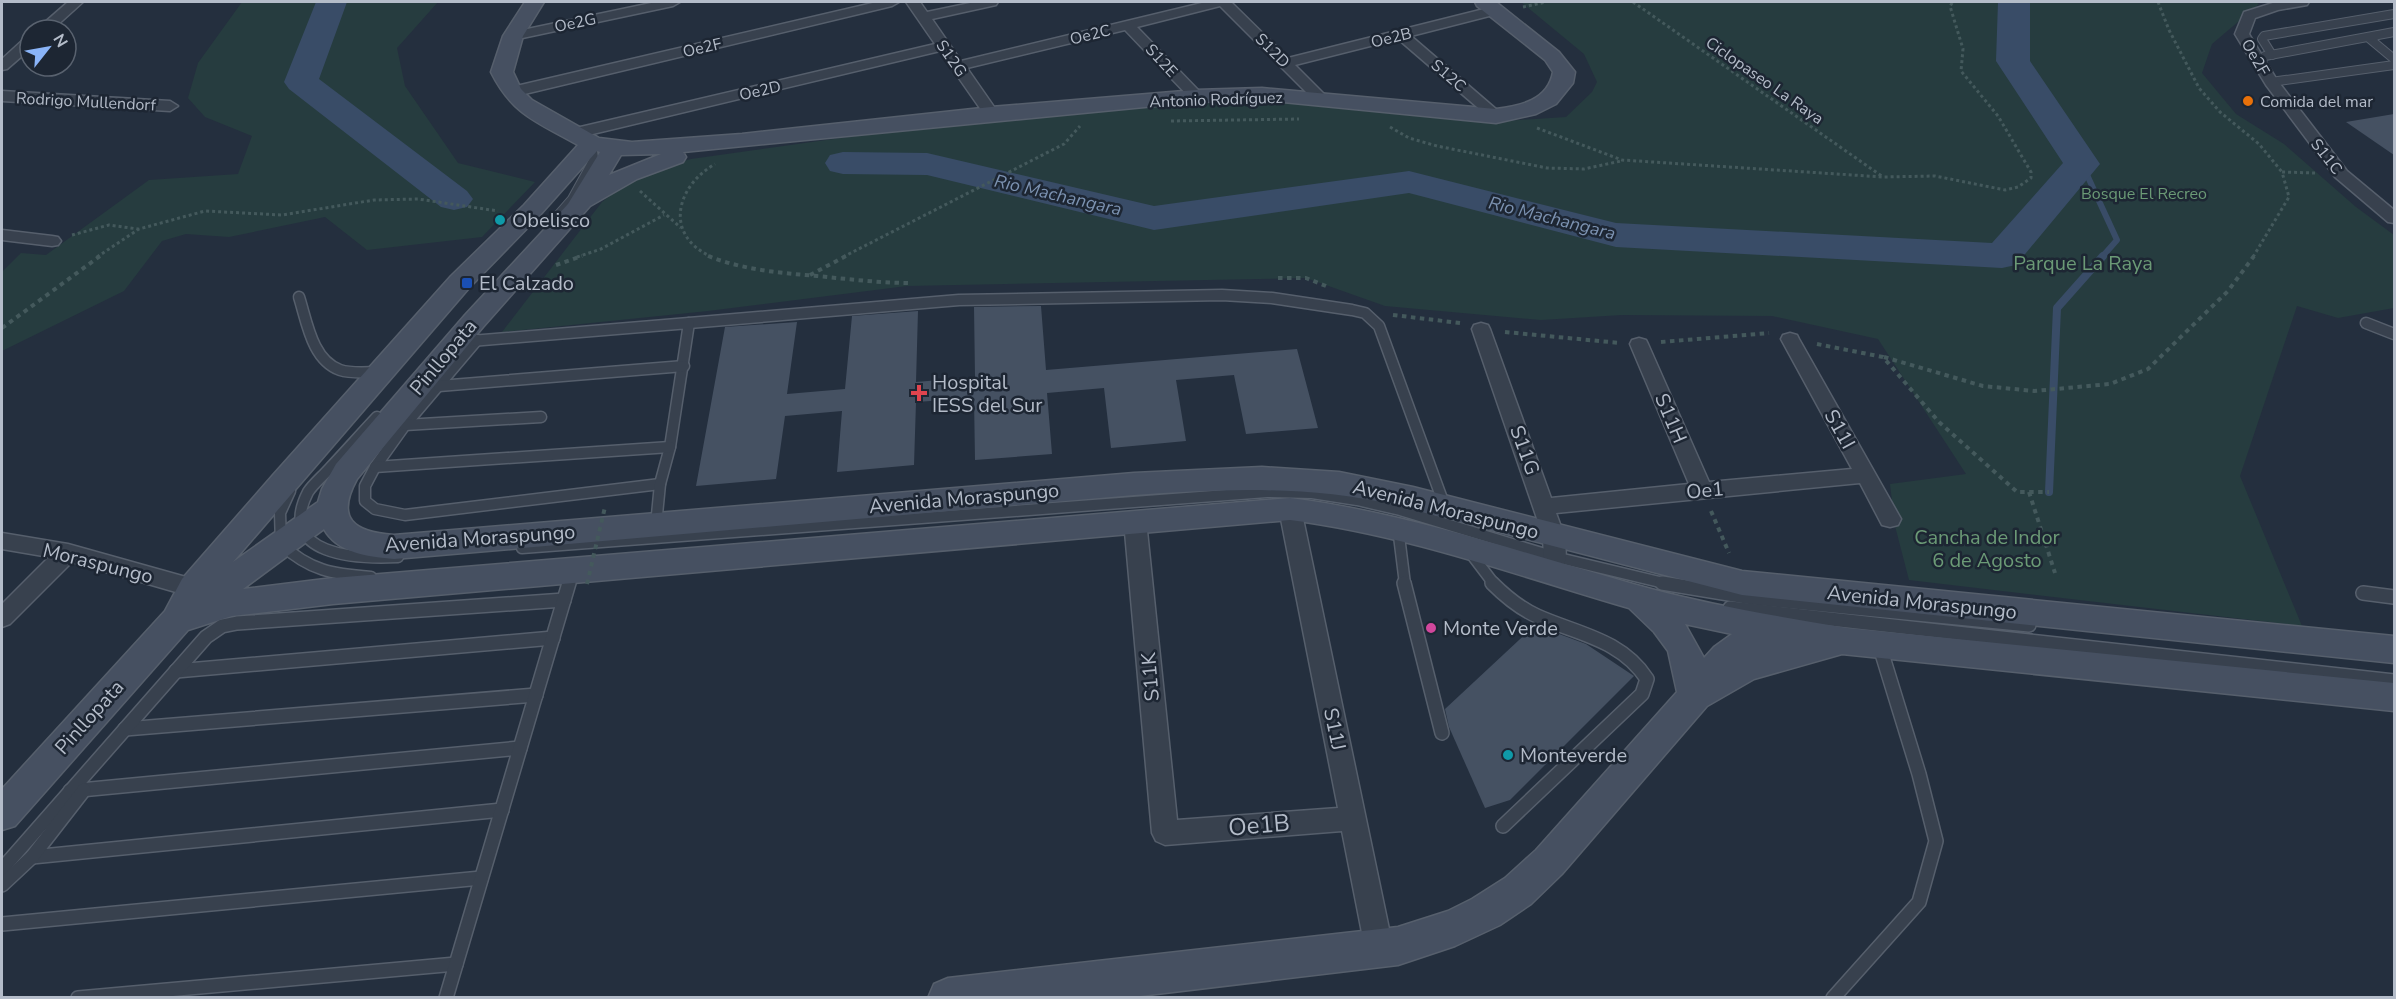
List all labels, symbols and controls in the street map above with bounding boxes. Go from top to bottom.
street label: Oe2G [552,8,598,38]
north arrow [18,18,78,78]
street label: Oe2C [1068,19,1113,51]
street label: Oe2B [1369,22,1414,54]
street label: S12D [1250,28,1295,73]
text: N [47,30,73,52]
street label: Ciclopaseo La Raya [1701,32,1828,130]
street label: Oe2F [681,33,724,63]
street label: Oe2F [2236,35,2275,80]
street label: S12G [931,36,972,82]
street label: S12E [1140,39,1182,82]
street label: S12C [1426,54,1471,97]
street label: Oe2D [737,76,783,106]
street label: Rodrigo Mullendorf [16,87,157,117]
street label: Antonio Rodríguez [1149,87,1283,113]
place label: Comida del mar [2260,91,2373,113]
marker: Comida del mar [2241,94,2255,108]
street label: S11C [2305,134,2347,179]
water label: Rio Machangara [992,169,1124,221]
park label: Bosque El Recreo [2081,183,2207,205]
water label: Rio Machangara [1486,191,1618,245]
place label: Obelisco [512,207,590,234]
marker: Obelisco [493,213,507,227]
park label: Parque La Raya [2013,250,2153,277]
place label: El Calzado [479,270,574,297]
marker: El Calzado [460,276,474,290]
street label: Pinllopata [404,314,483,401]
place label: Hospital IESS del Sur [932,369,1042,419]
marker: Hospital IESS del Sur [910,384,928,402]
street label: S11H [1648,389,1693,447]
street label: S11I [1818,405,1861,454]
street label: S11G [1503,422,1546,479]
street label: Avenida Moraspungo [1350,473,1542,546]
street label: Oe1 [1685,475,1725,506]
street label: Avenida Moraspungo [868,477,1060,520]
street label: Avenida Moraspungo [384,518,576,559]
park label: Cancha de Indor 6 de Agosto [1914,524,2060,574]
street label: Moraspungo [40,537,156,590]
street label: Avenida Moraspungo [1826,579,2018,626]
place label: Monte Verde [1443,615,1558,642]
marker: Monte Verde [1424,621,1438,635]
street label: S11K [1135,651,1166,702]
street label: Pinllopata [49,674,130,760]
street label: S11J [1317,705,1352,753]
place label: Monteverde [1520,742,1627,769]
marker: Monteverde [1501,748,1515,762]
street label: Oe1B [1227,806,1291,844]

